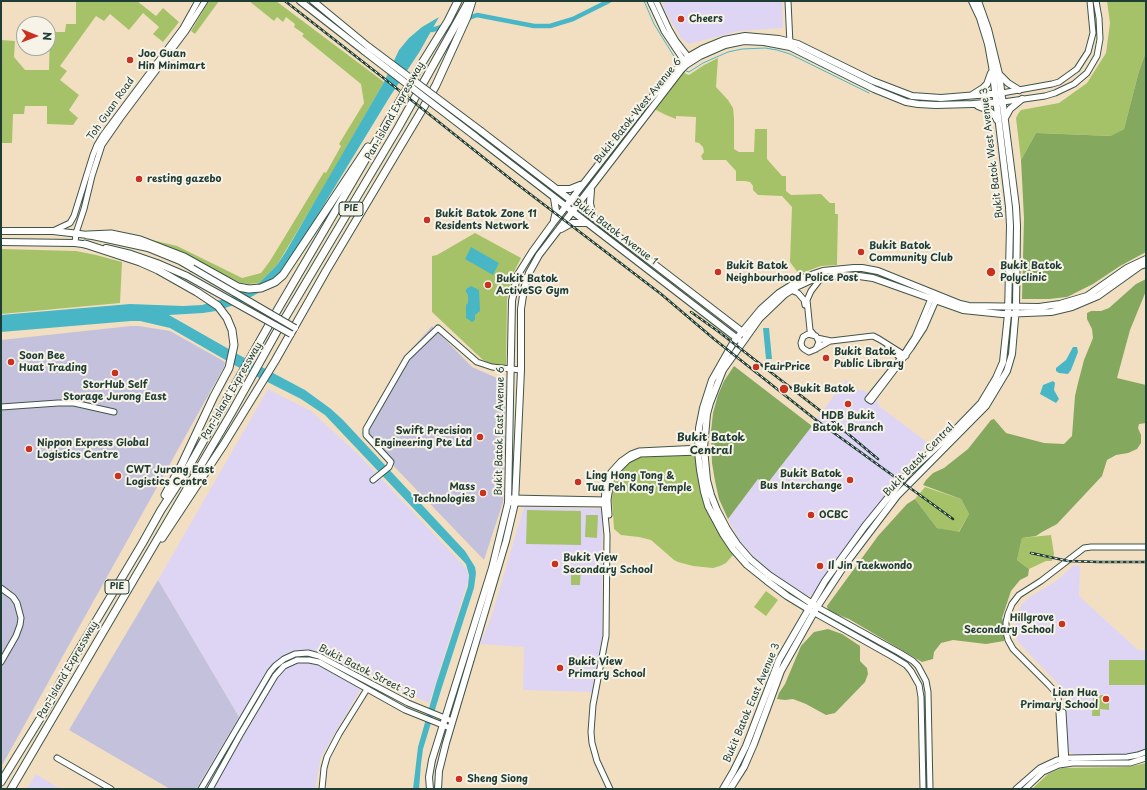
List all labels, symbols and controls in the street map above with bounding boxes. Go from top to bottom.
place label: Cheers [689,13,723,25]
marker: Cheers [676,14,686,24]
north arrow [16,16,56,56]
text: N [39,32,56,41]
place label: Joo Guan Hin Minimart [138,48,205,72]
marker: Joo Guan Hin Minimart [125,55,135,65]
street label: Bukit Batok West Avenue 6 [592,56,684,166]
street label: Pan-Island Expressway [363,60,427,162]
street label: Toh Guan Road [85,75,137,143]
street label: Bukit Batok West Avenue 3 [978,87,1006,219]
place label: resting gazebo [147,173,221,185]
marker: resting gazebo [134,174,144,184]
street label: Bukit Batok Avenue 1 [570,196,660,268]
road number: PIE [339,202,363,216]
place label: Bukit Batok Zone 11 Residents Network [435,208,537,232]
marker: Bukit Batok Zone 11 Residents Network [422,215,432,225]
place label: Bukit Batok Community Club [869,240,953,264]
marker: Bukit Batok Community Club [856,247,866,257]
place label: Bukit Batok Neighbourhood Police Post [726,260,858,284]
place label: Bukit Batok Polyclinic [1000,260,1062,284]
marker: Bukit Batok Polyclinic [985,266,997,278]
marker: Bukit Batok Neighbourhood Police Post [713,267,723,277]
place label: Bukit Batok ActiveSG Gym [496,273,569,296]
marker: Bukit Batok ActiveSG Gym [483,280,493,290]
street label: Pan-Island Expressway [199,340,265,442]
place label: Bukit Batok Public Library [834,346,904,370]
place label: Soon Bee Huat Trading [19,350,87,374]
marker: Bukit Batok Public Library [821,353,831,363]
marker: Soon Bee Huat Trading [6,357,16,367]
place label: FairPrice [764,361,810,373]
marker: FairPrice [751,362,761,372]
street label: Bukit Batok East Avenue 6 [493,366,507,496]
marker: StorHub Self Storage Jurong East [110,368,120,378]
place label: StorHub Self Storage Jurong East [63,379,167,402]
marker: Bukit Batok [778,383,790,395]
place label: Bukit Batok [793,383,855,395]
marker: HDB Bukit Batok Branch [843,399,853,409]
place label: HDB Bukit Batok Branch [813,410,883,434]
street label: Bukit Batok Central [881,421,957,499]
place label: Swift Precision Engineering Pte Ltd [374,425,472,448]
district label: Bukit Batok Central [677,431,745,457]
marker: Swift Precision Engineering Pte Ltd [475,432,485,442]
place label: Nippon Express Global Logistics Centre [37,437,149,460]
marker: Nippon Express Global Logistics Centre [24,444,34,454]
place label: CWT Jurong East Logistics Centre [126,464,214,488]
place label: Bukit Batok Bus Interchange [760,468,842,492]
place label: Ling Hong Tong & Tua Peh Kong Temple [586,470,692,494]
marker: CWT Jurong East Logistics Centre [113,471,123,481]
marker: Bukit Batok Bus Interchange [845,475,855,485]
marker: Ling Hong Tong & Tua Peh Kong Temple [573,477,583,487]
place label: Mass Technologies [413,481,475,504]
marker: Mass Technologies [478,488,488,498]
place label: OCBC [819,509,848,521]
marker: OCBC [806,510,816,520]
place label: Bukit View Secondary School [563,552,653,576]
marker: Bukit View Secondary School [550,559,560,569]
place label: Il Jin Taekwondo [828,560,912,572]
marker: Il Jin Taekwondo [815,561,825,571]
road number: PIE [105,580,129,594]
place label: Hillgrove Secondary School [964,612,1054,636]
street label: Pan-Island Expressway [35,619,101,721]
marker: Hillgrove Secondary School [1057,619,1067,629]
street label: Bukit Batok East Avenue 3 [721,641,783,765]
street label: Bukit Batok Street 23 [316,642,418,702]
place label: Bukit View Primary School [568,656,646,680]
marker: Bukit View Primary School [555,663,565,673]
place label: Lian Hua Primary School [1020,687,1098,710]
marker: Lian Hua Primary School [1101,694,1111,704]
place label: Sheng Siong [467,773,528,785]
marker: Sheng Siong [454,774,464,784]

